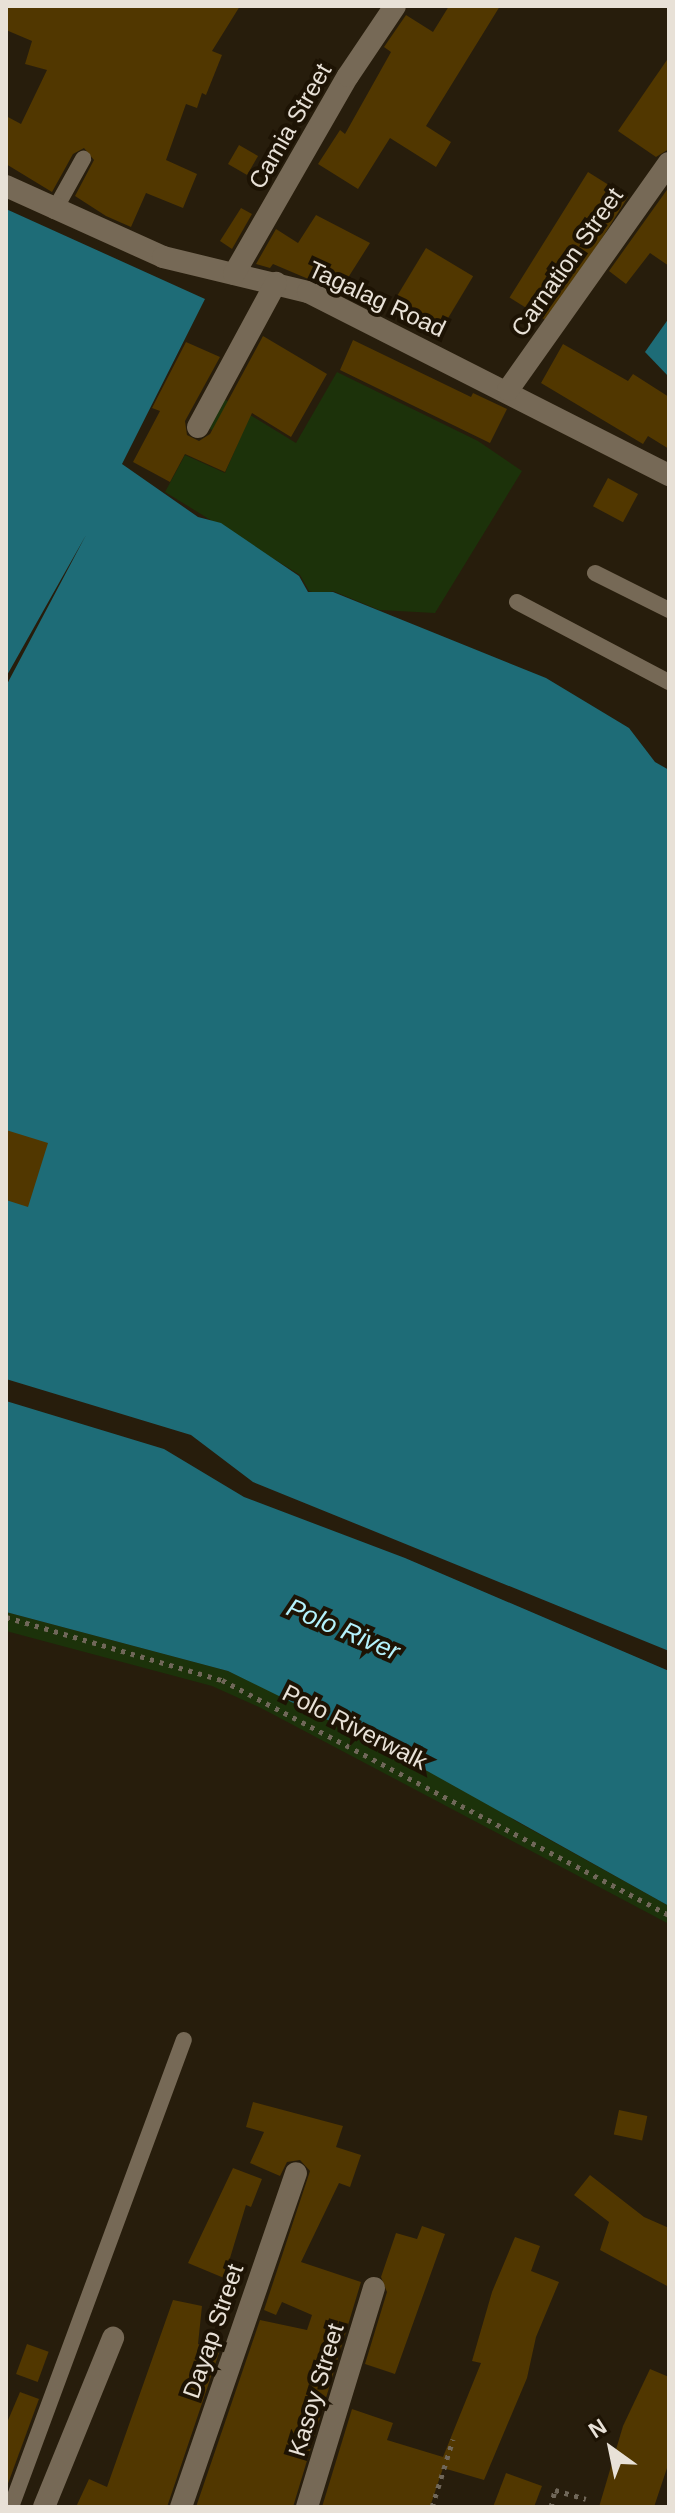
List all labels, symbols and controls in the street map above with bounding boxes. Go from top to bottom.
street label: Camia Street [243,58,337,194]
street label: Carnation Street [505,182,629,342]
street label: Tagalag Road [304,255,450,343]
water label: Polo River [282,1592,404,1668]
street label: Polo Riverwalk [278,1678,432,1776]
street label: Dayap Street [177,2260,249,2402]
street label: Kasoy Street [282,2320,350,2460]
north arrow [571,2409,651,2489]
text: N [584,2414,611,2443]

